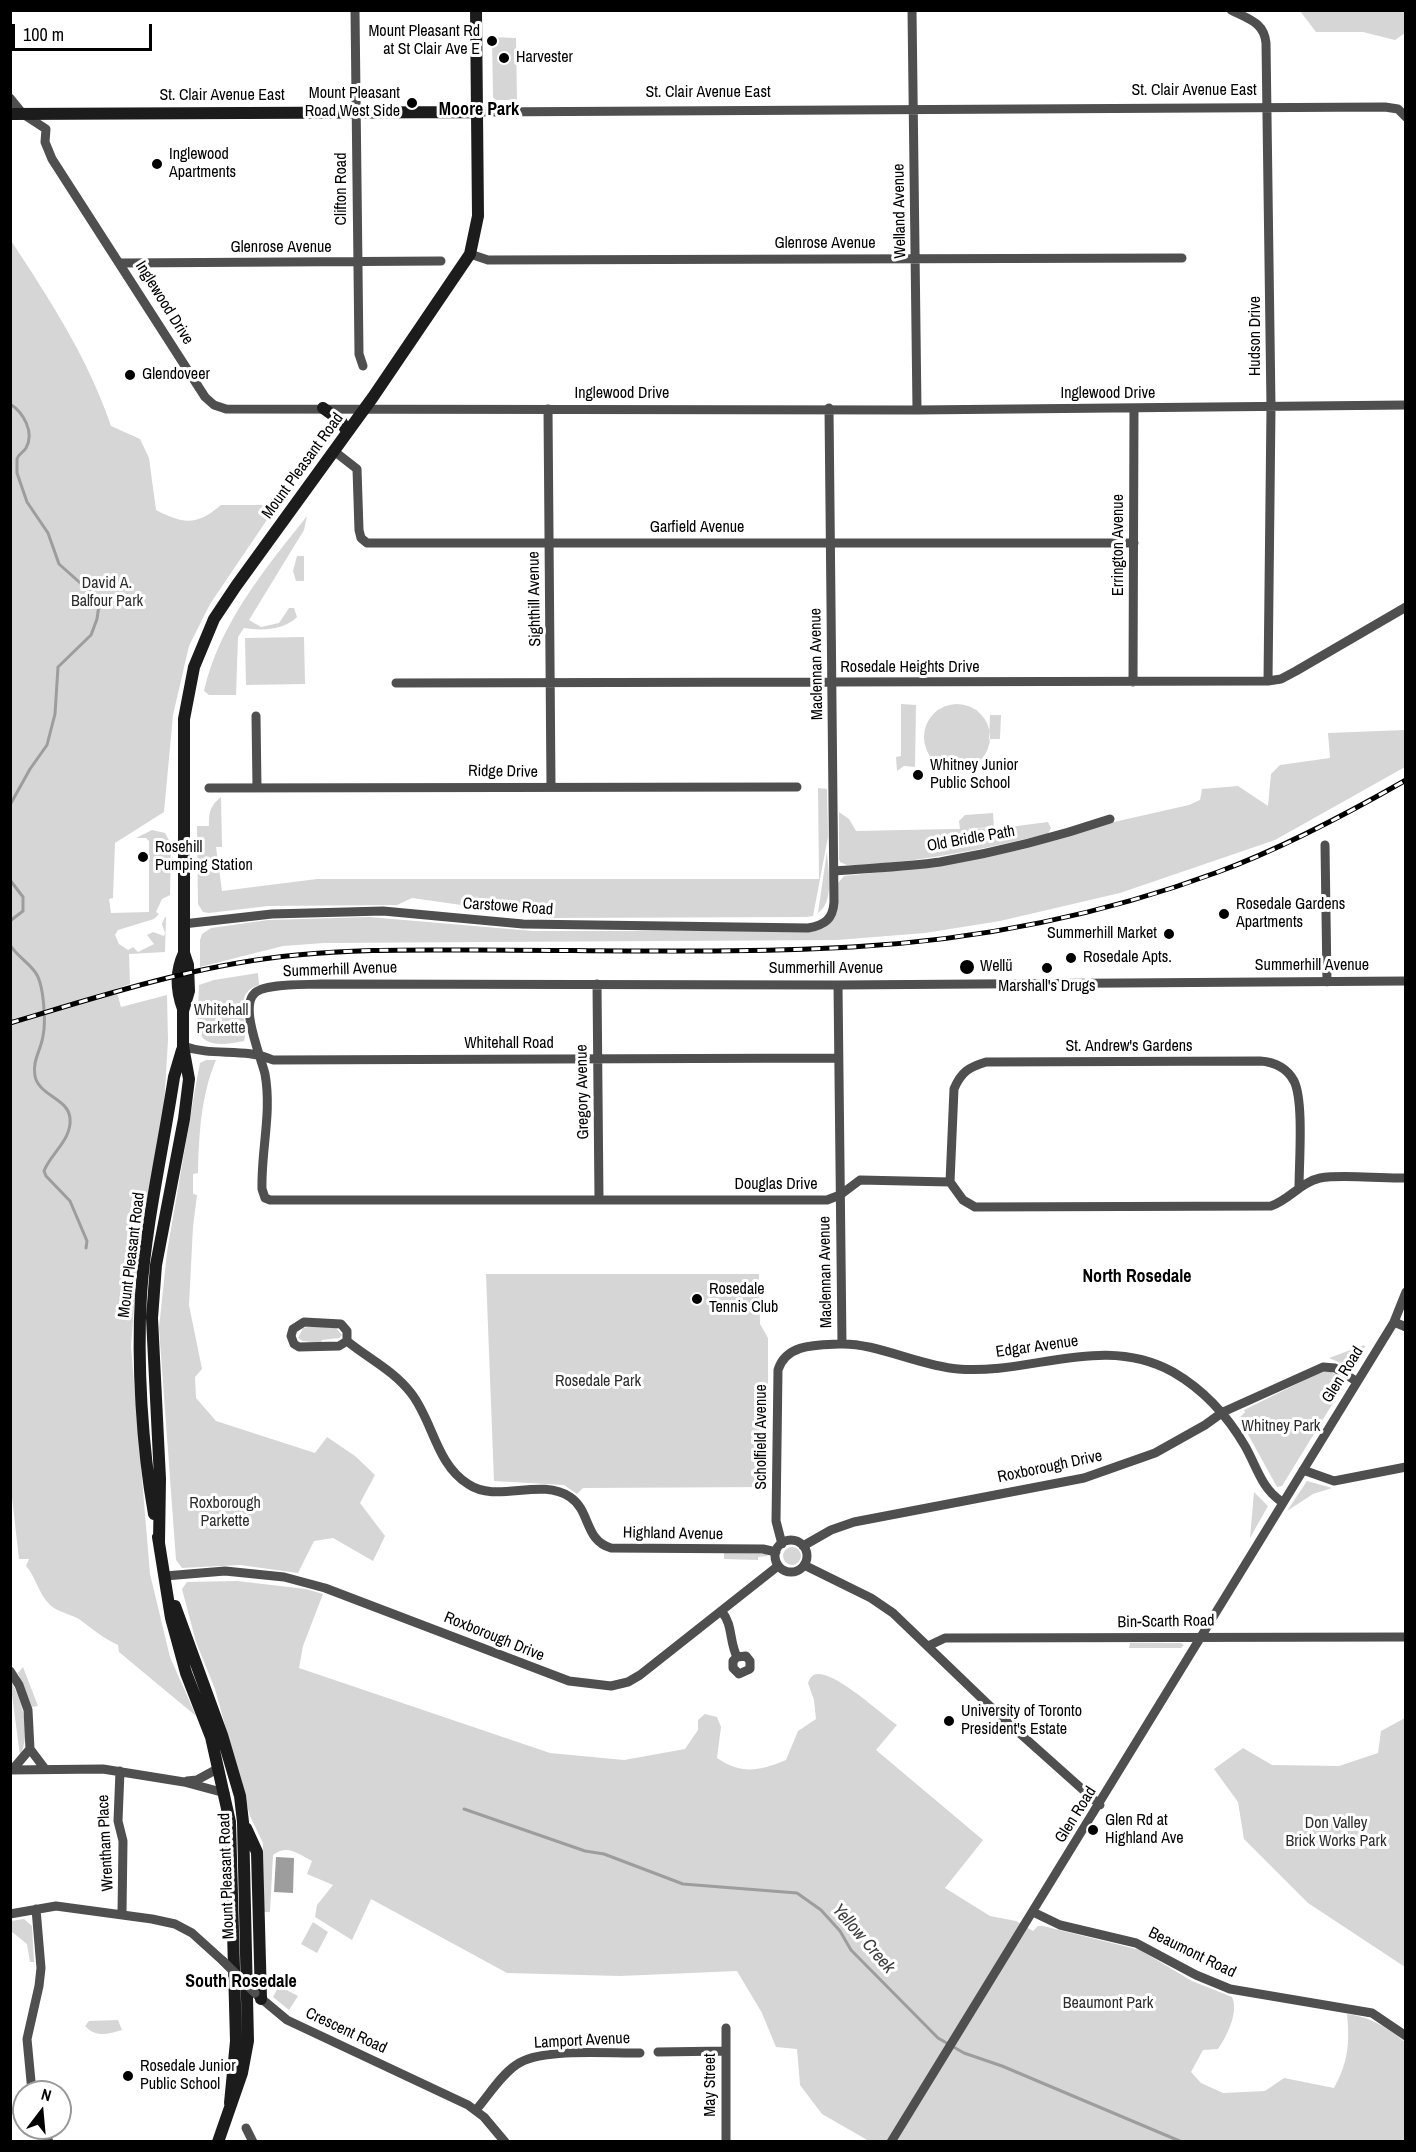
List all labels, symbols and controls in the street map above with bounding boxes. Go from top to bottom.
scale bar [15,12,154,50]
text: 100 m [23,22,64,47]
place label: Mount Pleasant Rd at St Clair Ave E [368,22,480,60]
marker: Mount Pleasant Rd at St Clair Ave E [485,34,499,48]
place label: Harvester [516,48,573,68]
marker: Harvester [497,51,511,65]
street label: St. Clair Avenue East [1131,81,1257,101]
street label: St. Clair Avenue East [645,83,771,103]
place label: Mount Pleasant Road West Side [305,84,400,122]
street label: St. Clair Avenue East [159,86,285,106]
marker: Mount Pleasant Road West Side [405,96,419,110]
district label: Moore Park [439,99,519,121]
place label: Inglewood Apartments [169,145,236,183]
street label: Clifton Road [332,153,352,225]
marker: Inglewood Apartments [150,157,164,171]
street label: Welland Avenue [890,163,910,259]
street label: Glenrose Avenue [774,234,876,254]
street label: Glenrose Avenue [230,238,332,258]
street label: Inglewood Drive [131,258,197,348]
street label: Hudson Drive [1246,296,1266,376]
place label: Glendoveer [142,365,210,385]
marker: Glendoveer [123,368,137,382]
street label: Inglewood Drive [575,384,669,404]
street label: Inglewood Drive [1061,384,1155,404]
street label: Mount Pleasant Road [258,409,348,523]
street label: Errington Avenue [1109,494,1129,596]
street label: Garfield Avenue [650,518,744,538]
street label: Sighthill Avenue [525,551,545,647]
park label: David A. Balfour Park [71,574,143,612]
street label: Maclennan Avenue [806,608,828,720]
street label: Rosedale Heights Drive [840,658,980,678]
place label: Whitney Junior Public School [930,756,1018,794]
street label: Ridge Drive [468,762,538,782]
marker: Whitney Junior Public School [911,768,925,782]
street label: Old Bridle Path [926,822,1016,856]
place label: Rosehill Pumping Station [155,838,253,876]
marker: Rosehill Pumping Station [136,850,150,864]
street label: Carstowe Road [462,894,554,920]
place label: Rosedale Gardens Apartments [1236,895,1345,933]
marker: Rosedale Gardens Apartments [1217,907,1231,921]
place label: Summerhill Market [1047,924,1157,944]
marker: Summerhill Market [1162,927,1176,941]
place label: Rosedale Apts. [1083,948,1172,968]
marker: Rosedale Apts. [1064,951,1078,965]
street label: Summerhill Avenue [1255,956,1369,976]
place label: Wellü [980,957,1013,977]
street label: Summerhill Avenue [283,958,397,982]
marker: Wellü [958,958,976,976]
street label: Summerhill Avenue [769,959,883,979]
marker: Marshall's Drugs [1040,961,1054,975]
place label: Marshall's Drugs [998,977,1096,997]
park label: Whitehall Parkette [194,1001,248,1039]
street label: Whitehall Road [464,1034,554,1054]
street label: St. Andrew's Gardens [1065,1037,1193,1057]
street label: Gregory Avenue [573,1044,593,1140]
street label: Douglas Drive [734,1175,818,1195]
street label: Mount Pleasant Road [115,1191,149,1319]
street label: Maclennan Avenue [815,1216,837,1328]
district label: North Rosedale [1082,1266,1192,1288]
place label: Rosedale Tennis Club [709,1280,778,1318]
marker: Rosedale Tennis Club [690,1292,704,1306]
street label: Edgar Avenue [995,1332,1079,1362]
street label: Glen Road [1318,1343,1368,1407]
park label: Rosedale Park [555,1372,641,1392]
street label: Scholfield Avenue [752,1384,772,1490]
park label: Whitney Park [1242,1417,1320,1437]
street label: Roxborough Drive [996,1447,1104,1487]
park label: Roxborough Parkette [189,1494,261,1532]
street label: Highland Avenue [623,1524,723,1544]
street label: Roxborough Drive [441,1608,547,1666]
street label: Bin-Scarth Road [1117,1612,1215,1632]
place label: University of Toronto President's Estate [961,1702,1082,1740]
marker: University of Toronto President's Estate [942,1714,956,1728]
street label: Glen Road [1051,1783,1101,1847]
street label: Wrentham Place [94,1794,118,1892]
place label: Glen Rd at Highland Ave [1105,1811,1184,1849]
street label: Mount Pleasant Road [215,1813,239,1939]
park label: Don Valley Brick Works Park [1285,1814,1387,1852]
marker: Glen Rd at Highland Ave [1086,1823,1100,1837]
water label: Yellow Creek [827,1900,899,1978]
street label: Beaumont Road [1145,1924,1239,1982]
district label: South Rosedale [185,1971,297,1993]
park label: Beaumont Park [1063,1994,1153,2014]
street label: Crescent Road [302,2004,390,2058]
street label: Lamport Avenue [534,2029,630,2053]
street label: May Street [701,2053,721,2117]
place label: Rosedale Junior Public School [140,2057,236,2095]
marker: Rosedale Junior Public School [121,2069,135,2083]
north arrow [12,2080,72,2140]
text: N [39,2083,54,2106]

